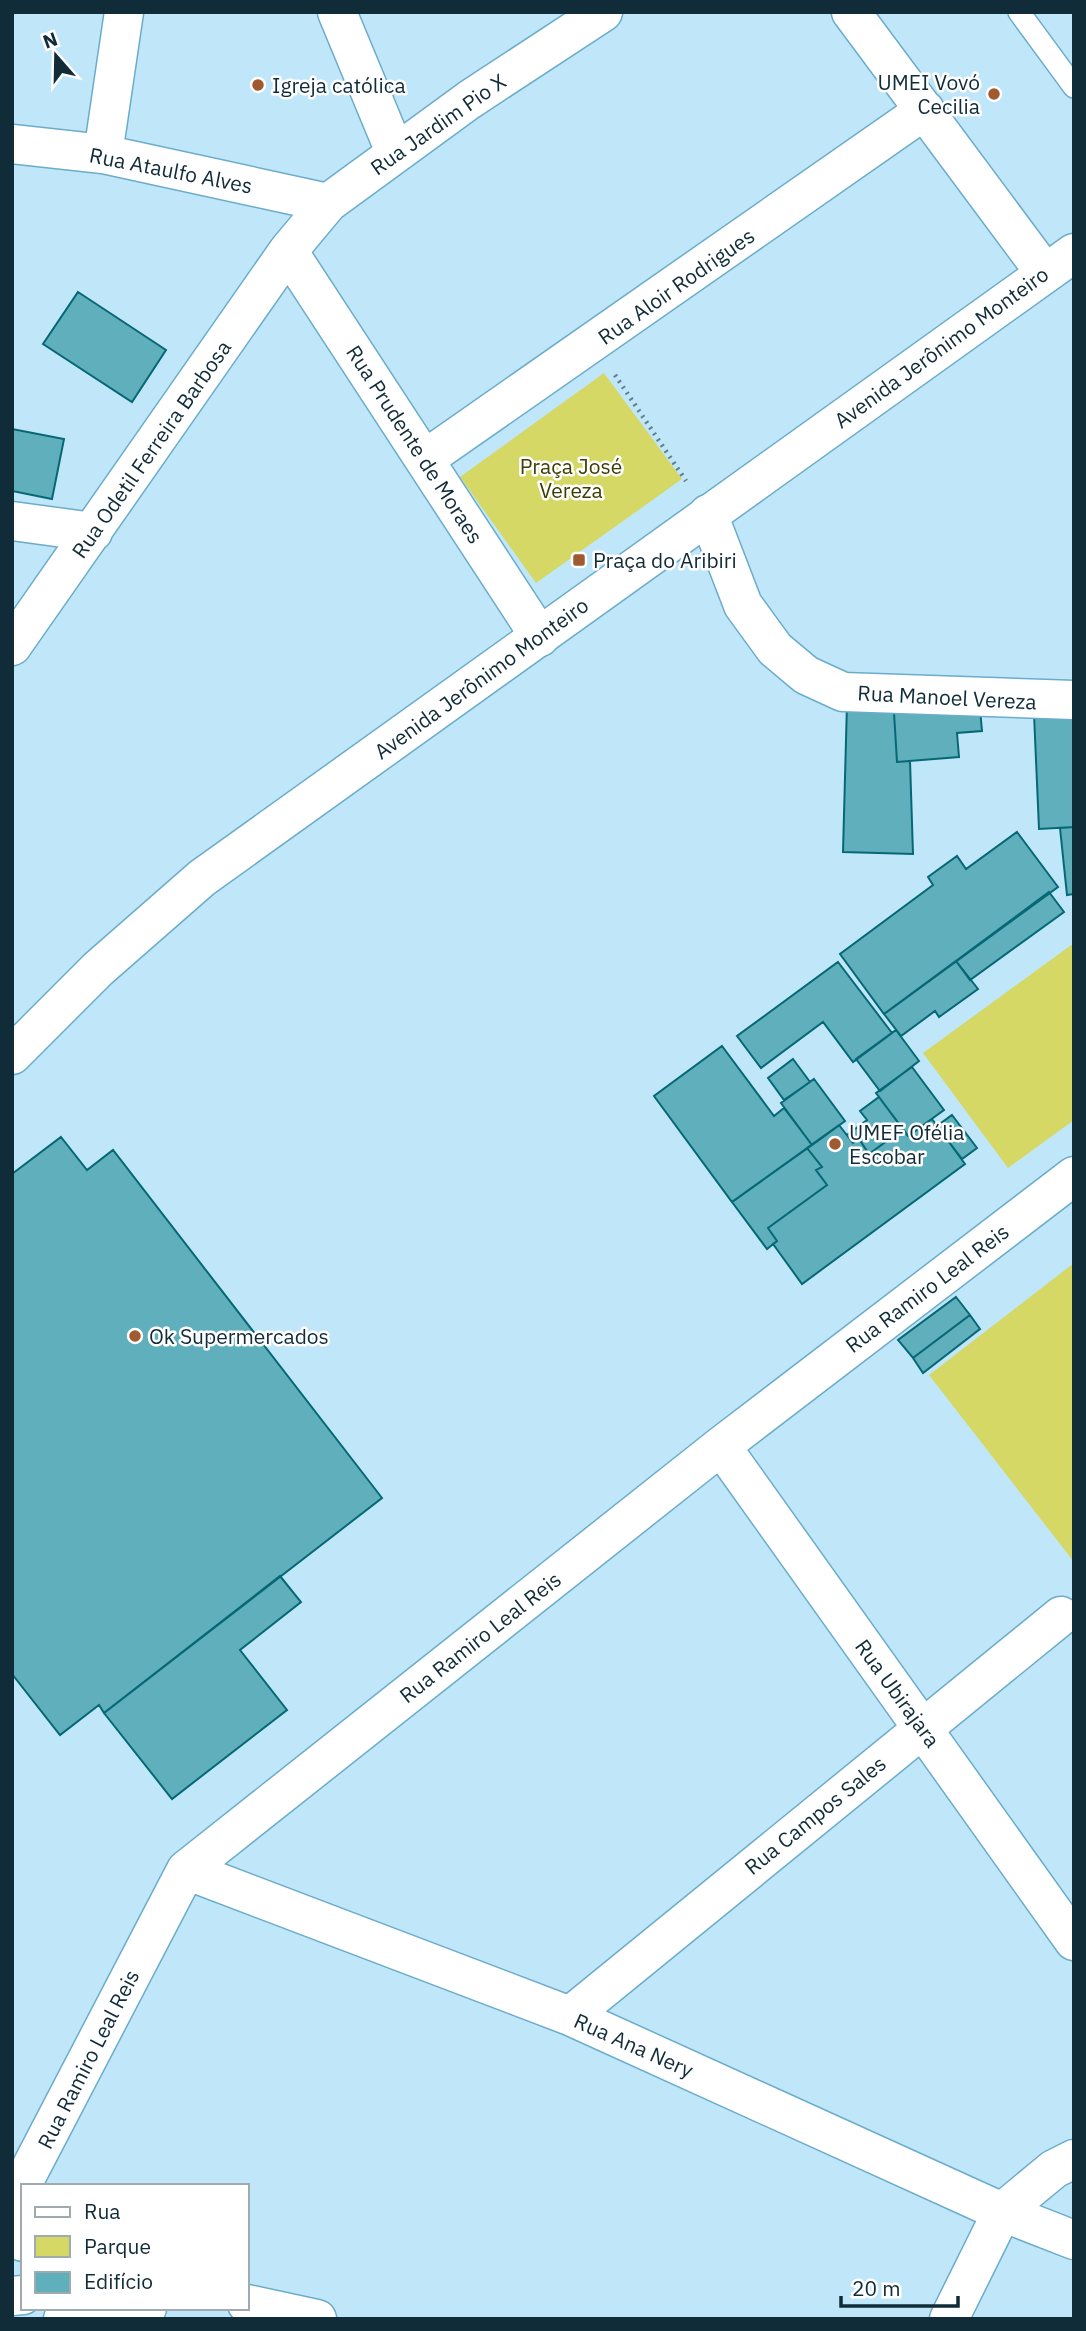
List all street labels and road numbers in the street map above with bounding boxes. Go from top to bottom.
street label: Rua Jardim Pio X [365,67,511,181]
street label: Rua Ataulfo Alves [87,140,255,200]
street label: Rua Aloir Rodrigues [592,221,760,351]
street label: Avenida Jerônimo Monteiro [828,260,1054,434]
street label: Rua Odetil Ferreira Barbosa [65,334,237,564]
street label: Rua Prudente de Moraes [340,339,490,549]
street label: Avenida Jerônimo Monteiro [368,591,594,765]
street label: Rua Manoel Vereza [857,678,1037,716]
street label: Rua Ramiro Leal Reis [840,1217,1014,1359]
street label: Rua Ramiro Leal Reis [393,1565,567,1709]
street label: Rua Ubirajara [849,1633,947,1753]
street label: Rua Campos Sales [739,1749,891,1881]
street label: Rua Ramiro Leal Reis [31,1965,145,2153]
street label: Rua Ana Nery [570,2006,699,2084]

